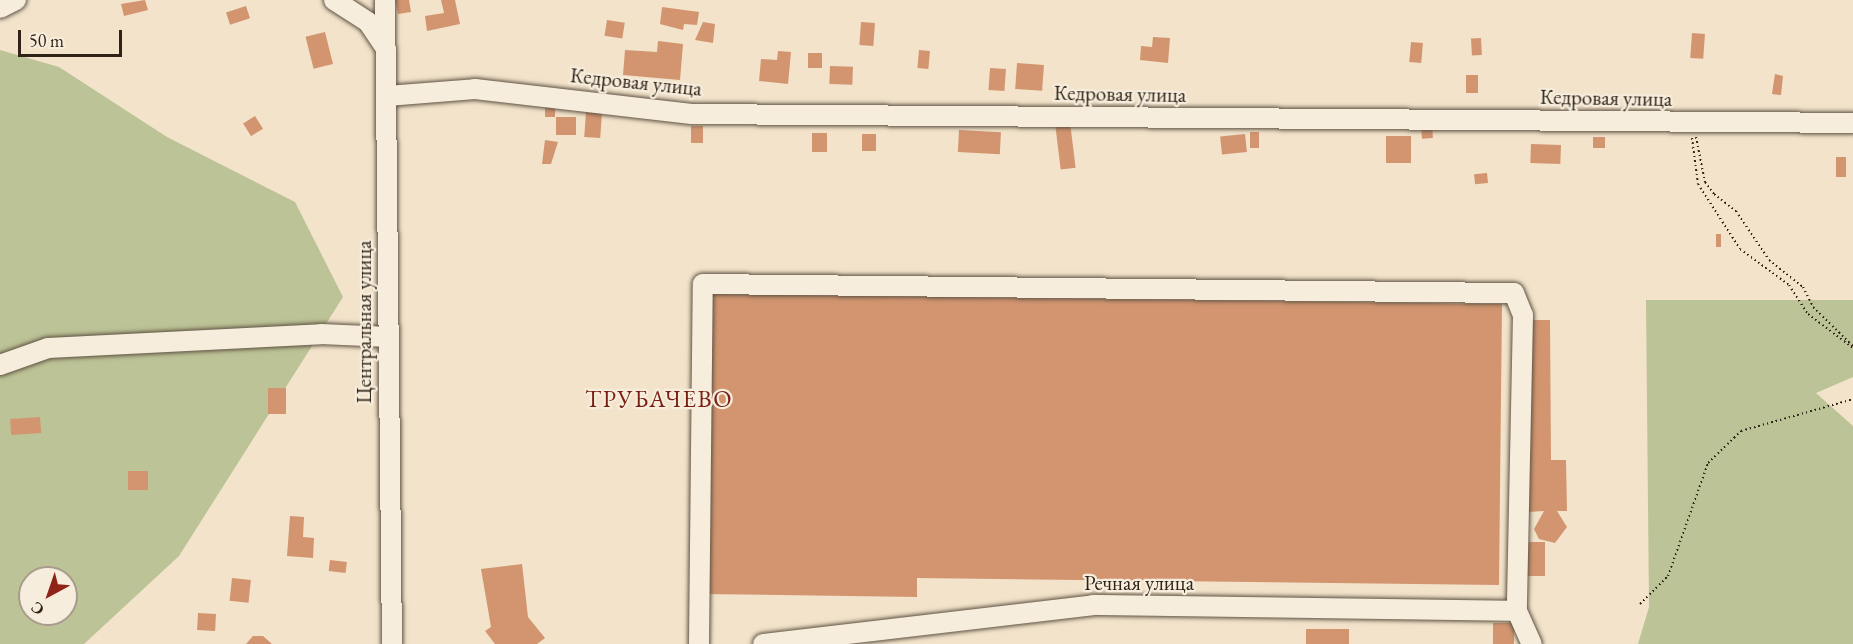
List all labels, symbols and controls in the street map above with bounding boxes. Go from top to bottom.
scale bar [21,18,124,56]
text: 50 m [29,29,64,52]
street label: Кедровая улица [569,63,703,101]
street label: Кедровая улица [1054,80,1186,108]
street label: Кедровая улица [1540,84,1672,112]
street label: Центральная улица [351,240,377,404]
district label: ТРУБАЧЕВО [585,385,733,413]
north arrow [18,566,78,626]
street label: Речная улица [1084,570,1194,596]
text: С [26,597,49,620]

